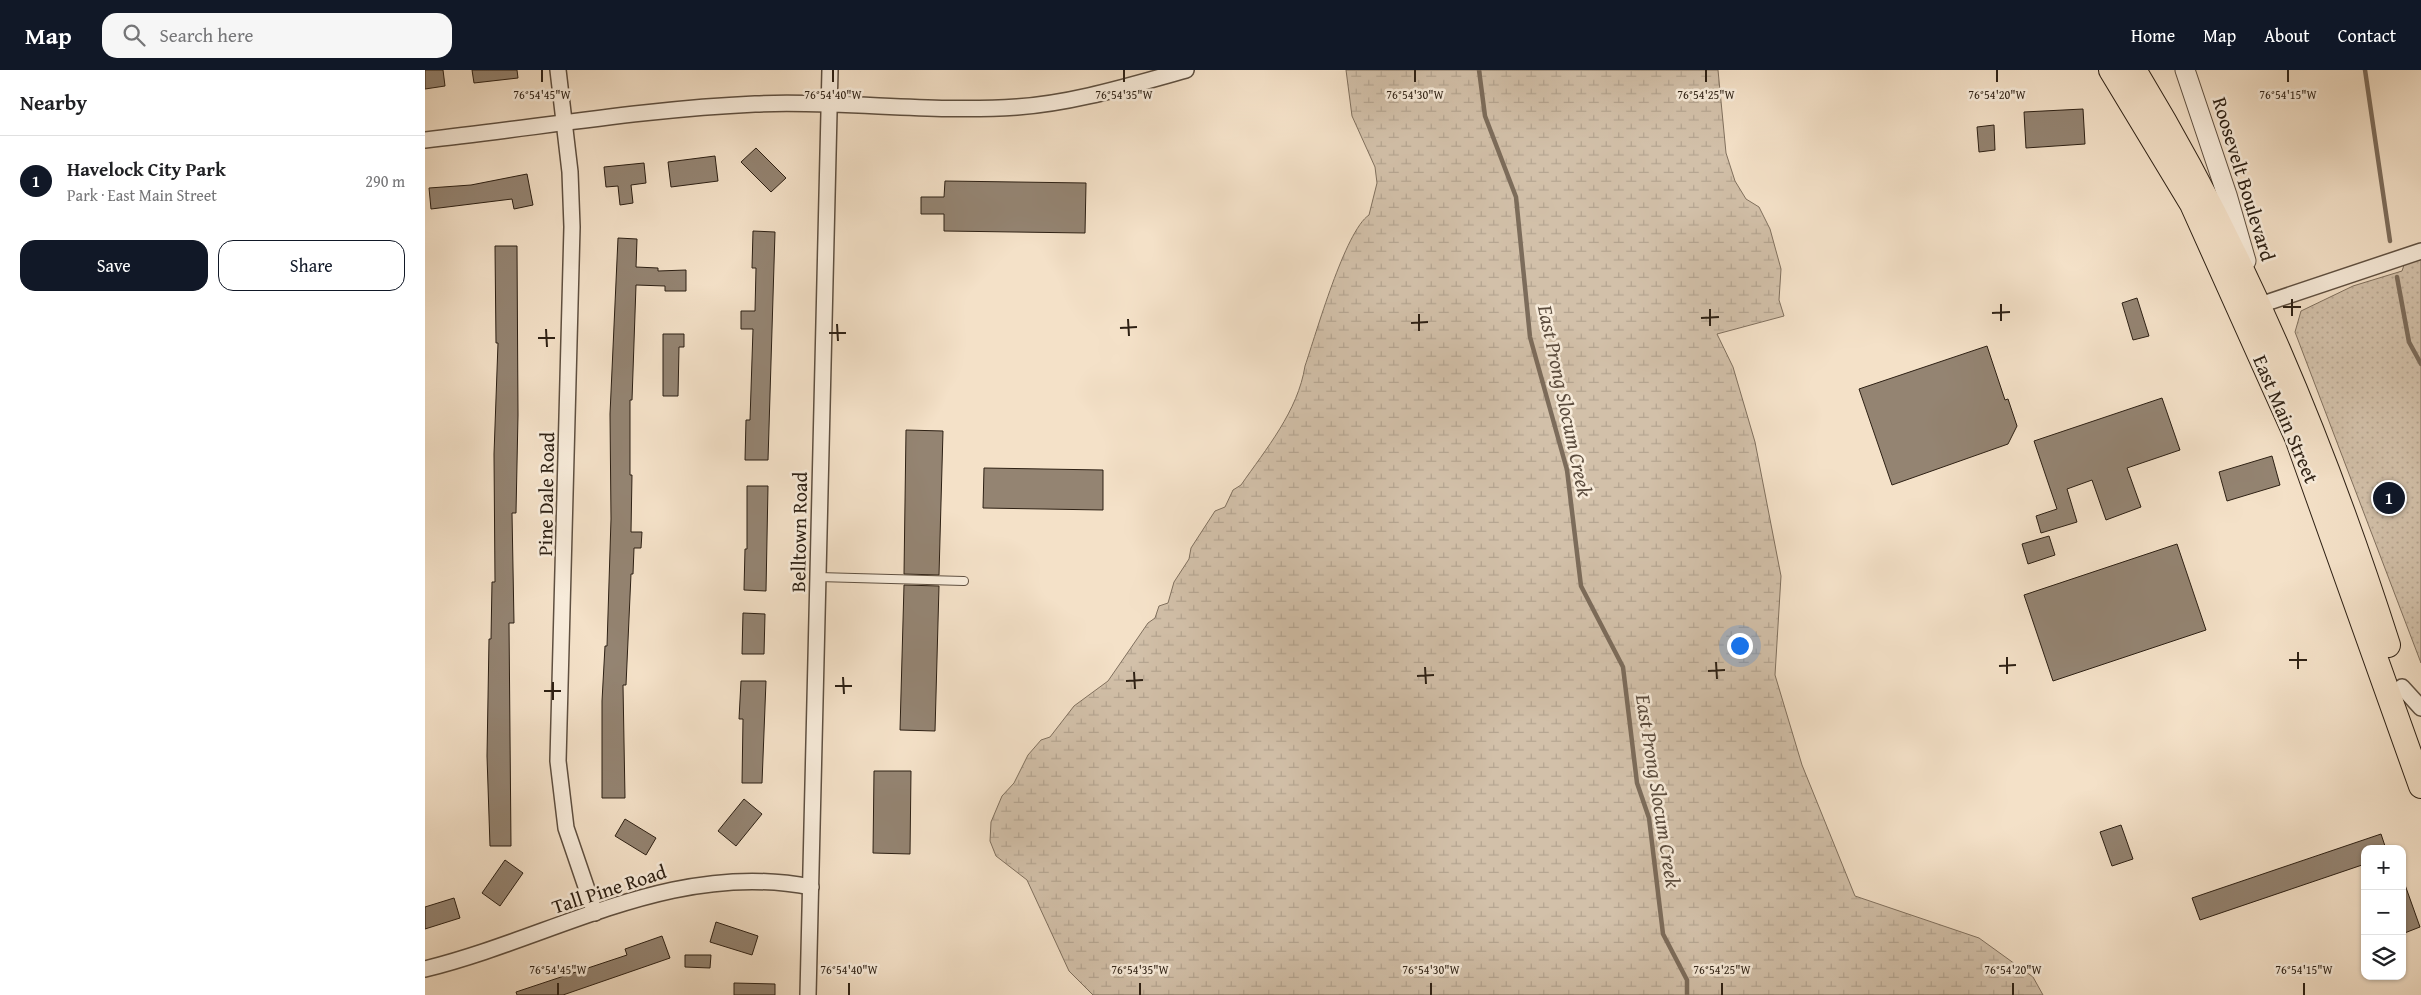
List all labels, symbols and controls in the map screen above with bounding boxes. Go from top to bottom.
search box [102,13,452,58]
text: Map [25,18,72,53]
icon: search [120,21,148,49]
text: Search here [160,21,253,49]
text: Home [2131,22,2175,49]
text: Map [2203,22,2236,49]
text: About [2264,22,2310,49]
text: Contact [2338,22,2396,49]
text: 76°54'45"W [513,86,572,103]
text: 76°54'40"W [804,86,863,103]
text: 76°54'35"W [1095,86,1154,103]
text: 76°54'30"W [1386,86,1445,103]
text: 76°54'25"W [1677,86,1736,103]
text: 76°54'20"W [1968,86,2027,103]
text: 76°54'15"W [2259,86,2318,103]
text: Nearby [20,87,87,118]
street label: Roosevelt Boulevard [2206,93,2283,265]
text: Havelock City Park [67,155,226,183]
text: 1 [32,169,40,193]
text: 290 m [365,169,405,193]
text: Park · East Main Street [67,183,217,207]
button: Save [20,240,208,291]
button: Share [218,240,405,291]
water label: East Prong Slocum Creek [1530,301,1601,500]
street label: East Main Street [2246,350,2327,487]
street label: Pine Dale Road [530,431,561,556]
street label: Belltown Road [783,471,814,593]
pin: 1 [2373,479,2405,517]
your location [1727,633,1753,659]
water label: East Prong Slocum Creek [1628,691,1689,890]
map controls [2361,845,2406,980]
button: + [2361,845,2406,890]
street label: Tall Pine Road [548,856,670,921]
button: − [2361,890,2406,935]
button: layers [2361,935,2406,980]
text: 76°54'45"W [529,961,588,978]
text: 76°54'40"W [820,961,879,978]
text: 76°54'35"W [1111,961,1170,978]
text: 76°54'30"W [1402,961,1461,978]
text: 76°54'25"W [1693,961,1752,978]
text: 76°54'20"W [1984,961,2043,978]
text: 76°54'15"W [2275,961,2334,978]

